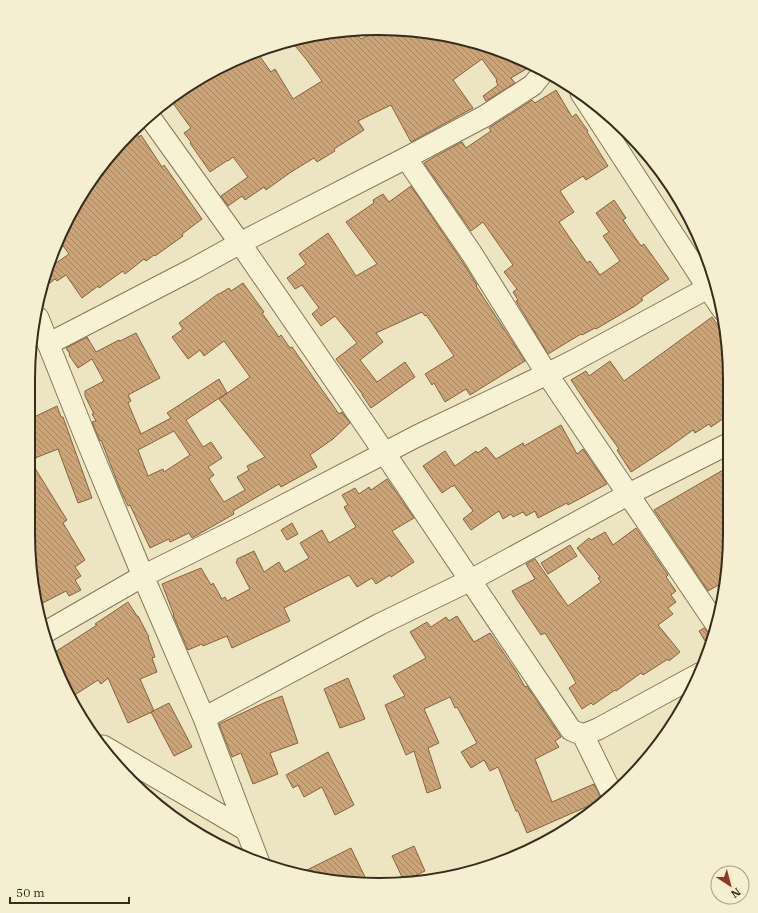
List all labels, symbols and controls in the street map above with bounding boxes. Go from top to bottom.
north arrow [710,865,750,905]
scale bar [10,879,129,905]
text: 50 m [16,885,45,900]
text: N [728,885,744,901]

